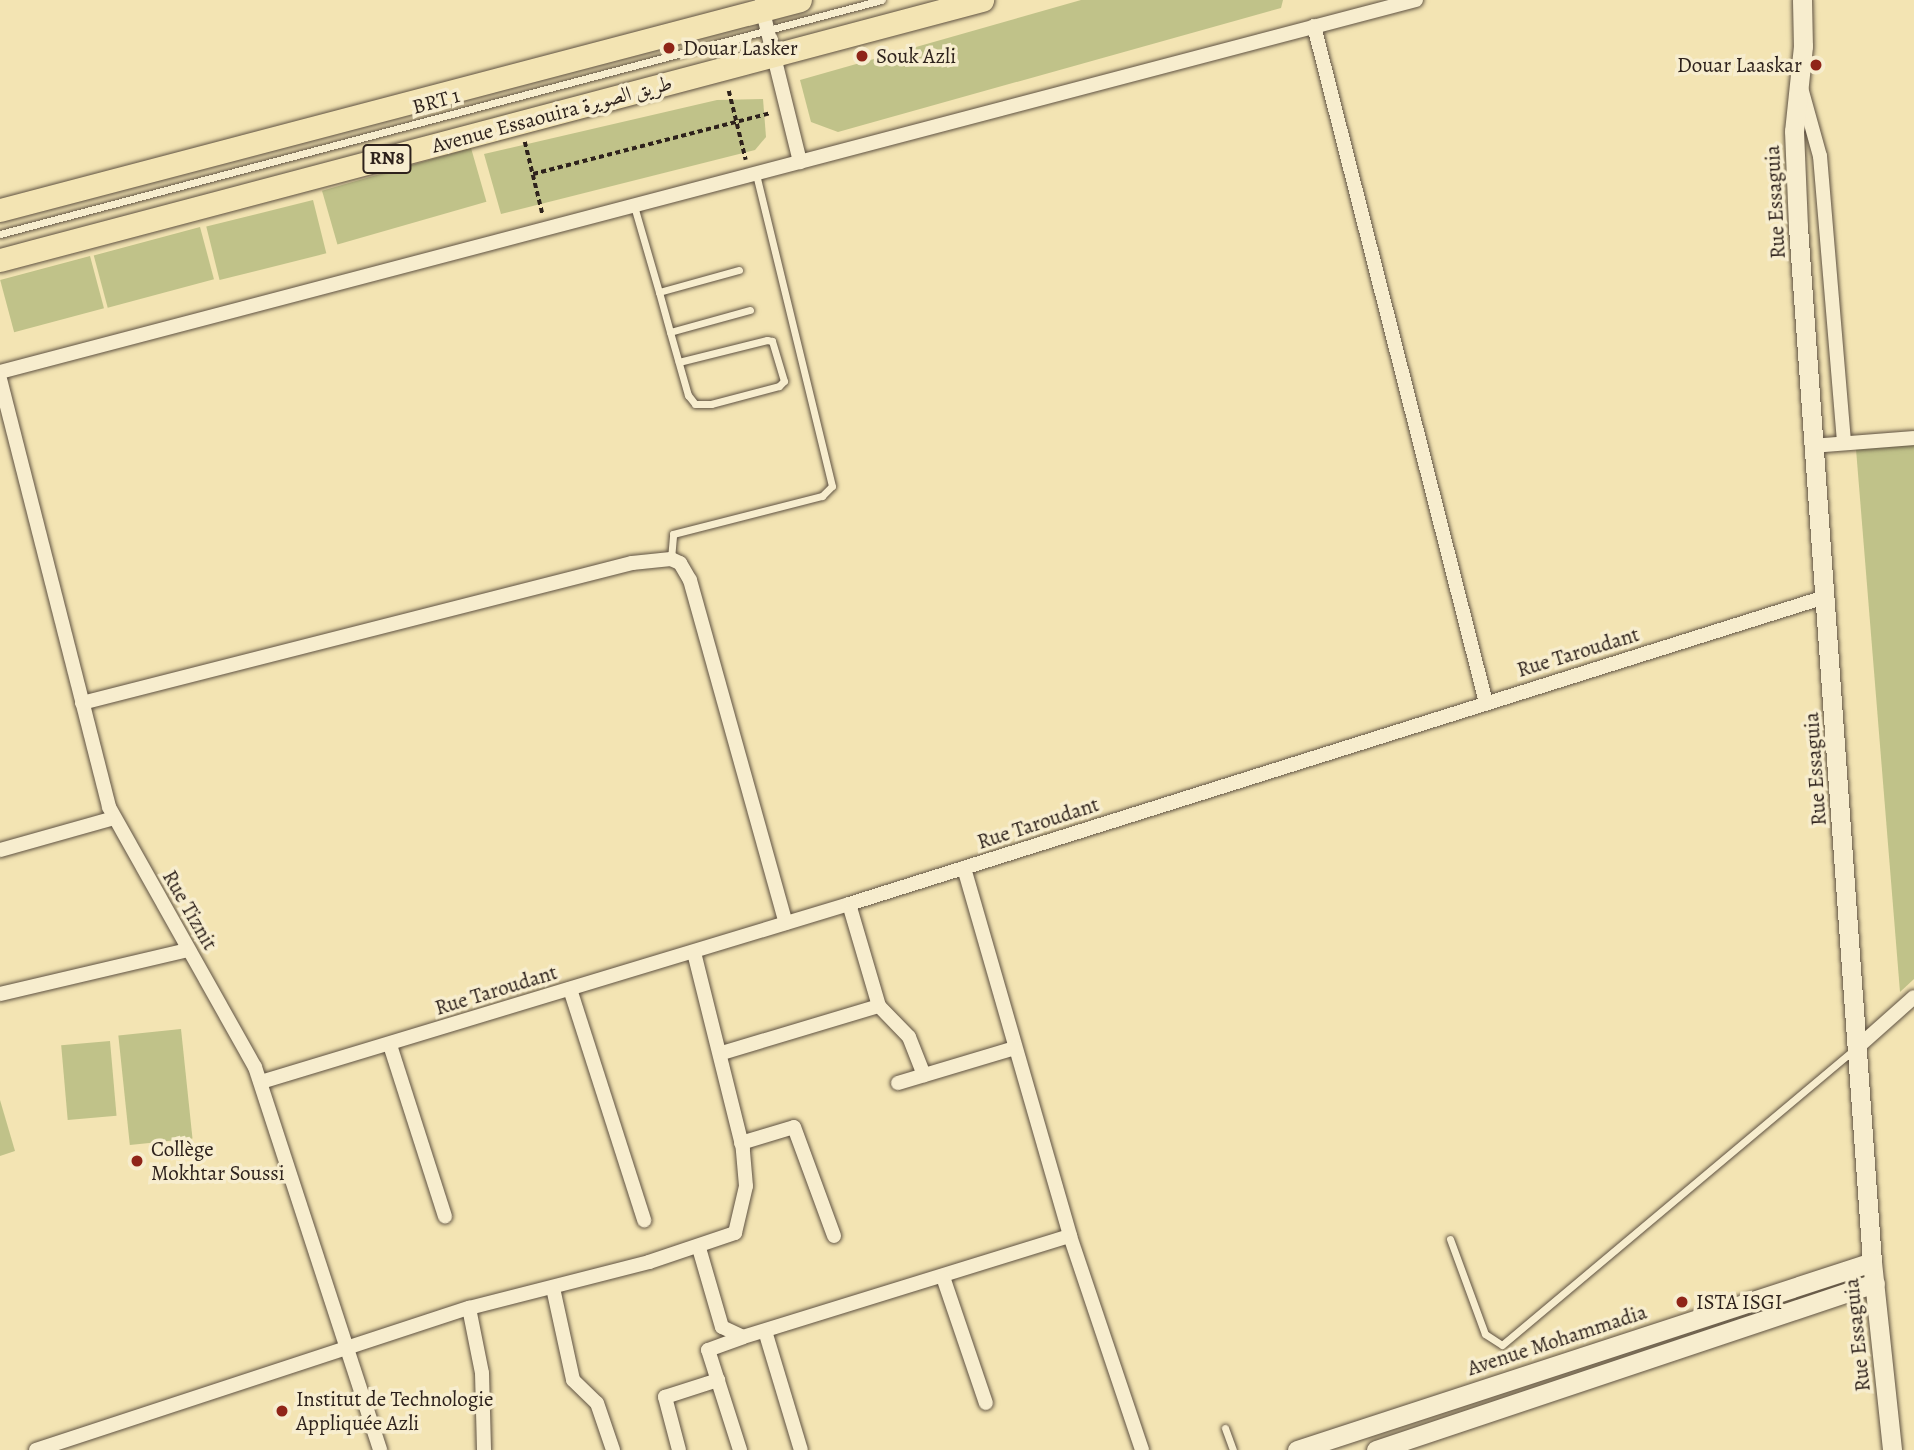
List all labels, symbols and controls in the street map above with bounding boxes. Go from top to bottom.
place label: Douar Lasker [683,35,798,61]
marker: Douar Lasker [661,40,677,56]
place label: Souk Azli [876,43,956,69]
marker: Souk Azli [854,48,870,64]
place label: Douar Laaskar [1677,52,1802,78]
marker: Douar Laaskar [1808,57,1824,73]
street label: Avenue Essaouira طريق الصويرة [429,70,675,158]
street label: BRT 1 [409,83,463,119]
road number: RN8 [361,144,413,174]
street label: Rue Essaguia [1759,145,1791,259]
street label: Rue Taroudant [1514,621,1642,683]
street label: Rue Essaguia [1798,711,1832,827]
street label: Rue Taroudant [974,791,1102,855]
street label: Rue Tiznit [157,866,223,954]
street label: Rue Taroudant [432,959,560,1021]
place label: Collège Mokhtar Soussi [151,1136,285,1186]
marker: Collège Mokhtar Soussi [129,1153,145,1169]
street label: Rue Essaguia [1839,1277,1875,1393]
place label: ISTA ISGI [1696,1289,1782,1315]
marker: ISTA ISGI [1674,1294,1690,1310]
street label: Avenue Mohammadia [1464,1299,1650,1381]
place label: Institut de Technologie Appliquée Azli [296,1386,494,1436]
marker: Institut de Technologie Appliquée Azli [274,1403,290,1419]

